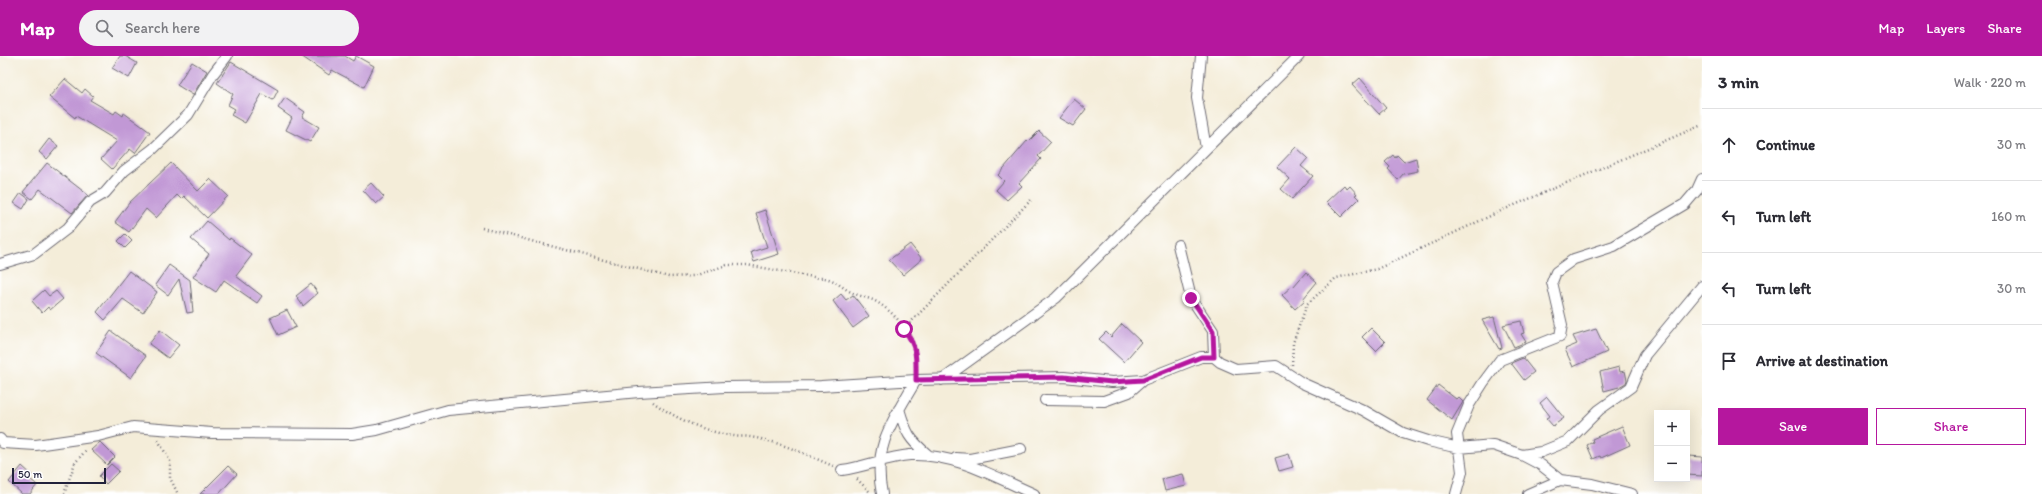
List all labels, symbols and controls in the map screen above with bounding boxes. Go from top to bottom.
search box [79,10,359,46]
text: Map [20,17,55,40]
icon: search [93,17,115,39]
text: Search here [125,19,200,37]
text: Map [1879,20,1904,37]
text: Layers [1926,20,1965,37]
text: Share [1987,20,2022,37]
text: 3 min [1718,72,1759,92]
text: Walk · 220 m [1954,75,2026,90]
icon: ahead [1718,134,1740,156]
text: Continue [1756,136,1815,154]
text: 30 m [1997,137,2026,152]
icon: left [1718,206,1740,228]
text: Turn left [1756,208,1811,226]
text: 160 m [1991,209,2026,224]
icon: left [1718,278,1740,300]
text: Turn left [1756,280,1811,298]
text: 30 m [1997,281,2026,296]
route end [1182,289,1200,307]
route start [895,320,913,338]
icon: arrive [1718,350,1740,372]
text: Arrive at destination [1756,352,1888,370]
button: Save [1718,408,1868,445]
button: Share [1876,408,2026,445]
map controls [1654,410,1690,482]
button: + [1654,410,1690,446]
button: − [1654,446,1690,482]
scale bar [12,466,106,485]
text: 50 m [18,468,42,481]

